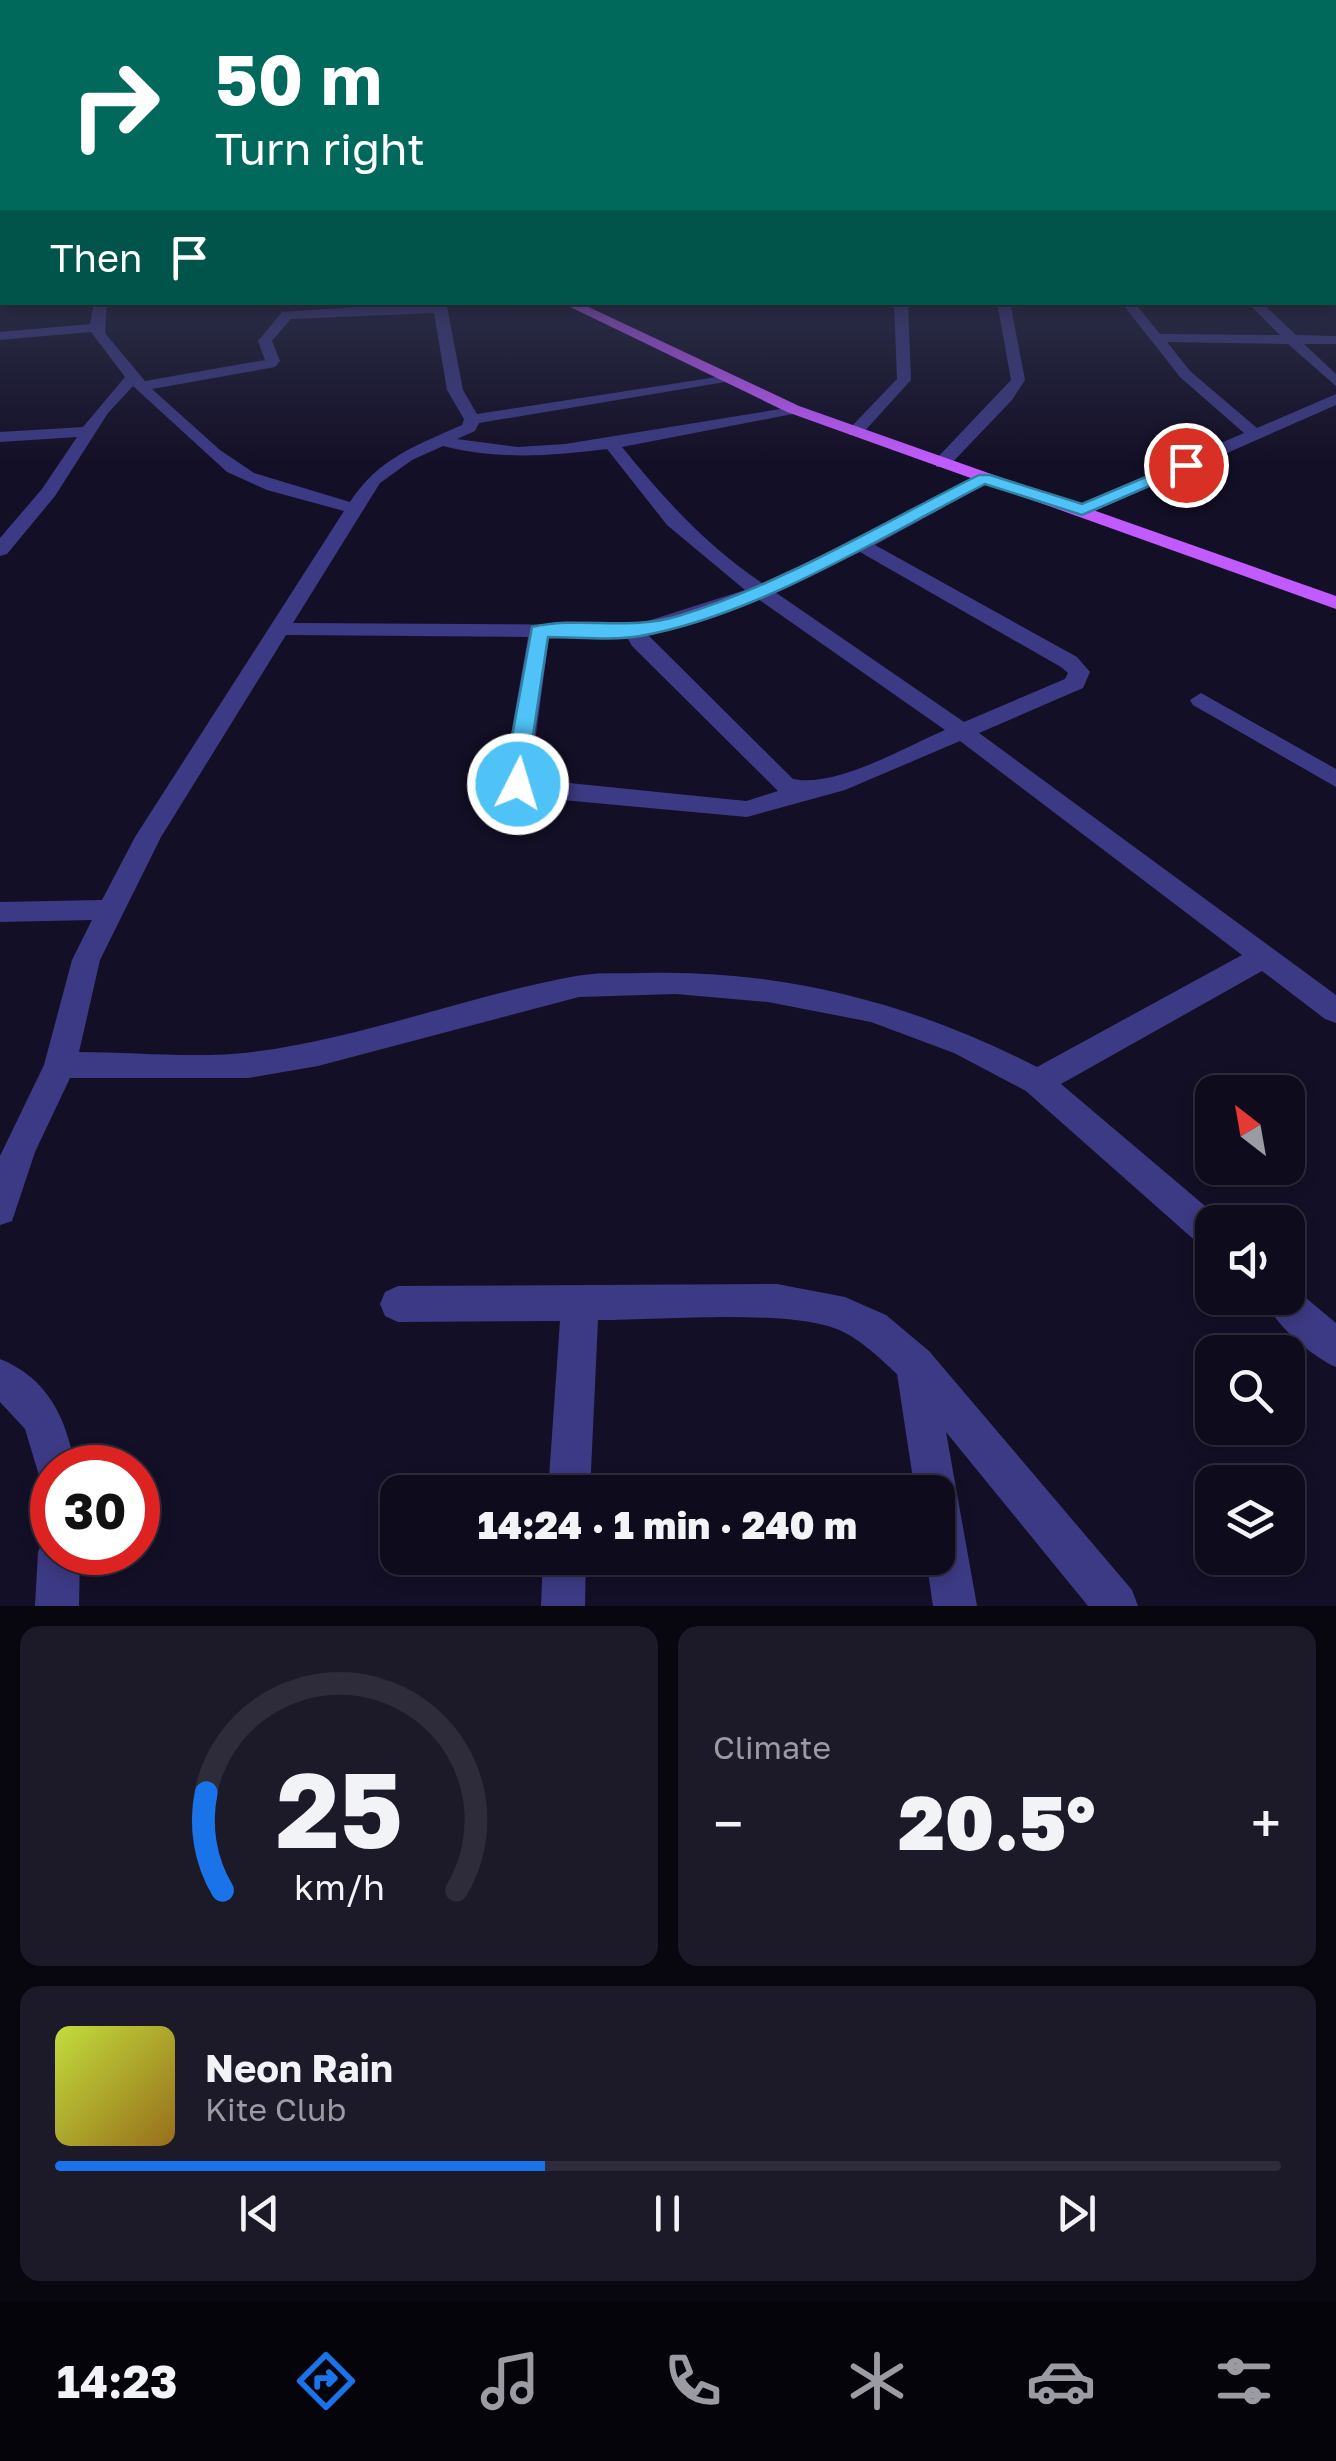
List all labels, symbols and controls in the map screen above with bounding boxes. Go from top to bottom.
text: 50 m [215,36,382,120]
icon: right [50,40,180,170]
text: Turn right [215,121,425,175]
icon: arrive [162,230,217,285]
text: Then [50,235,142,280]
pin [1144,423,1229,508]
icon: arrive [1159,438,1214,493]
position arrow [466,732,570,836]
north arrow [1195,1075,1305,1185]
map controls [1195,1075,1305,1575]
button: sound [1195,1205,1305,1315]
button: search [1195,1335,1305,1445]
speed limit sign: 30 [30,1445,160,1575]
button: layers [1195,1465,1305,1575]
text: 14:24 · 1 min · 240 m [478,1502,857,1547]
text: Climate [713,1728,831,1766]
text: 25 [276,1746,402,1871]
text: 20.5° [898,1776,1096,1867]
text: − [713,1790,743,1856]
text: + [1251,1790,1281,1856]
text: km/h [294,1865,384,1908]
text: Neon Rain [205,2045,393,2090]
text: Kite Club [205,2090,346,2128]
icon: previous [232,2186,287,2241]
icon: pause [640,2186,695,2241]
icon: next [1049,2186,1104,2241]
icon: directions [291,2346,361,2416]
icon: music [475,2346,545,2416]
icon: phone [658,2346,728,2416]
icon: climate [842,2346,912,2416]
icon: car [1026,2346,1096,2416]
icon: filters [1209,2346,1279,2416]
text: 14:23 [57,2354,177,2408]

